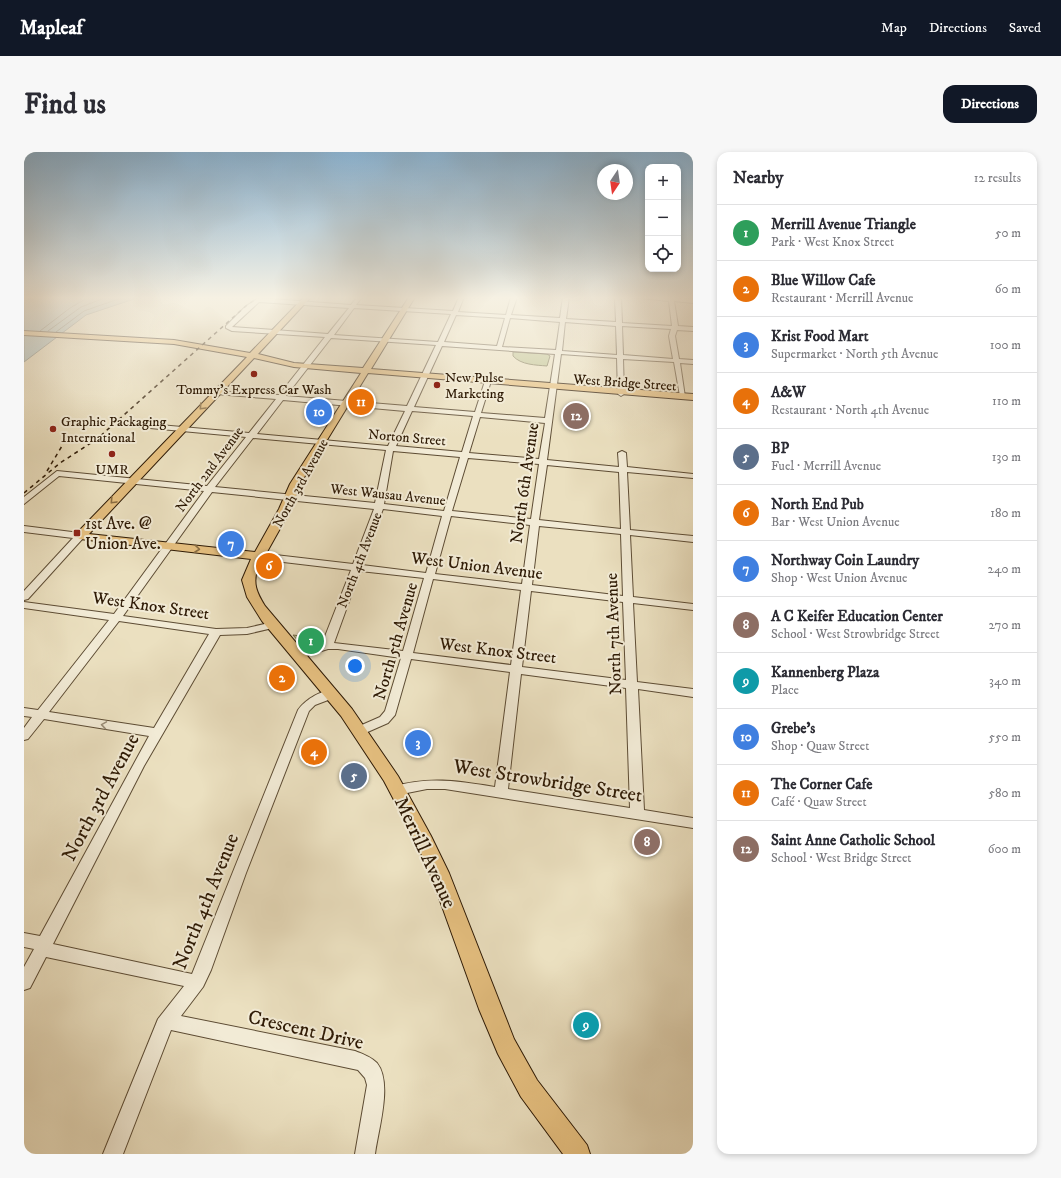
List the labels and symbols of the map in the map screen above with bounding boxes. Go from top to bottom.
north arrow [597,164,633,200]
marker: Tommy's Express Car Wash [249,369,259,379]
place label: New Pulse Marketing [445,369,504,403]
street label: West Bridge Street [572,370,678,396]
marker: New Pulse Marketing [432,380,442,390]
place label: Tommy's Express Car Wash [176,381,332,399]
pin: 11 [348,387,374,417]
pin: 10 [306,397,332,427]
pin: 12 [563,401,589,431]
one-way arrow [199,402,207,410]
place label: Graphic Packaging International [61,413,167,447]
street label: North 6th Avenue [506,421,544,545]
street label: North 2nd Avenue [172,423,248,516]
marker: Graphic Packaging International [48,424,58,434]
street label: Norton Street [367,426,447,450]
street label: North 3rd Avenue [269,436,333,531]
marker: UMR [107,449,117,459]
place label: UMR [96,461,129,479]
street label: West Wausau Avenue [328,480,447,510]
one-way arrow [111,497,118,504]
street label: North 4th Avenue [333,510,387,611]
place label: 1st Ave. @ Union Ave. [85,513,161,555]
marker: 1st Ave. @ Union Ave. [72,528,82,538]
pin: 7 [218,529,244,559]
one-way arrow [194,545,200,554]
street label: West Union Avenue [409,547,544,585]
pin: 6 [256,551,282,581]
street label: North 7th Avenue [601,573,627,695]
street label: North 5th Avenue [369,580,423,703]
street label: West Knox Street [90,587,211,625]
pin: 1 [298,626,324,656]
street label: West Knox Street [437,633,558,669]
your location [345,656,365,676]
pin: 2 [269,663,295,693]
one-way arrow [101,721,107,730]
pin: 3 [405,728,431,758]
street label: North 3rd Avenue [57,730,145,866]
pin: 4 [301,737,327,767]
street label: West Strowbridge Street [450,754,644,809]
pin: 5 [341,761,367,791]
street label: Merrill Avenue [388,793,461,912]
pin: 8 [634,827,660,857]
street label: North 4th Avenue [168,830,245,973]
street label: Crescent Drive [245,1005,366,1056]
pin: 9 [573,1010,599,1040]

